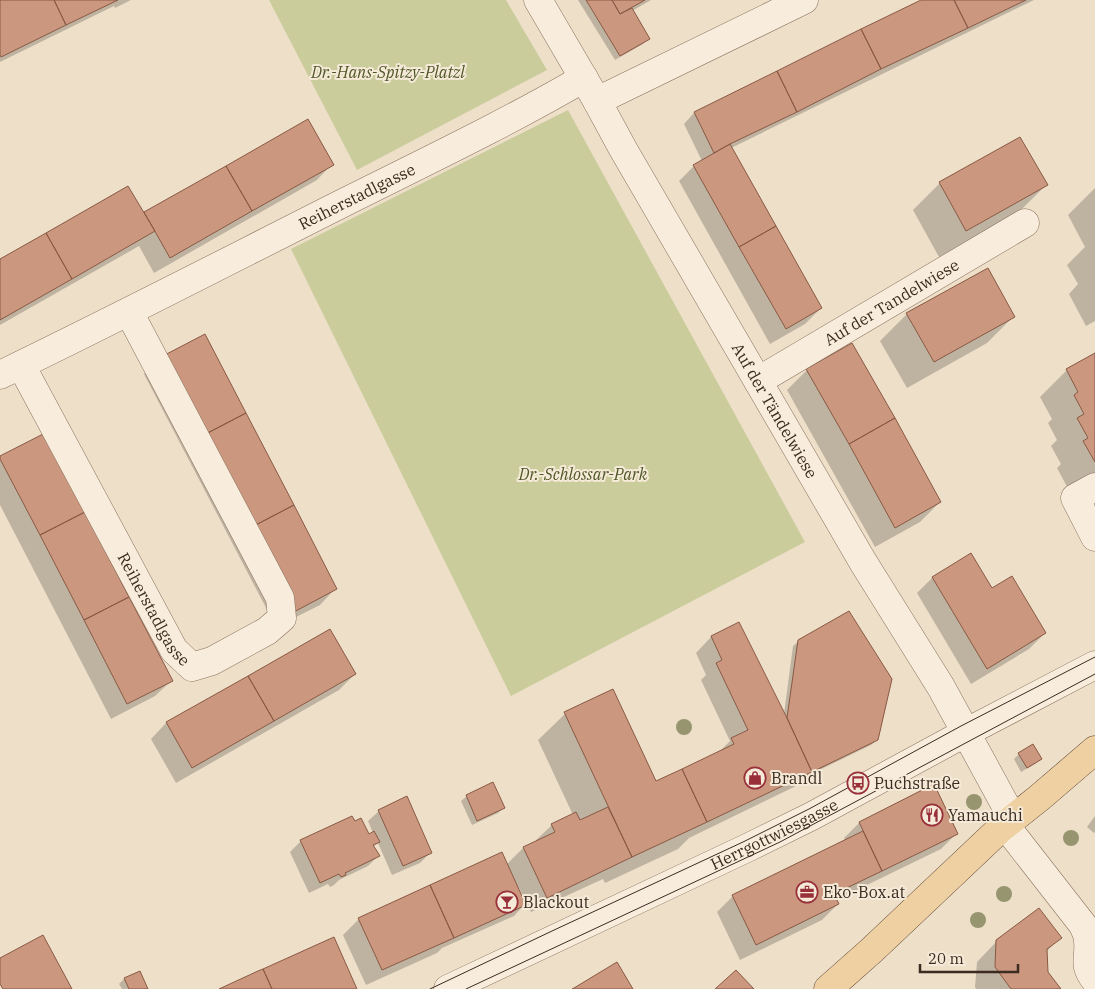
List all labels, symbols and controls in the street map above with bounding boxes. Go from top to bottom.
park label: Dr.-Hans-Spitzy-Platzl [310,62,465,82]
street label: Reiherstadlgasse [295,159,418,234]
street label: Auf der Tandelwiese [820,254,962,350]
street label: Auf der Tändelwiese [728,339,822,482]
park label: Dr.-Schlossar-Park [518,464,648,484]
street label: Reiherstadlgasse [113,549,194,670]
shop icon: Brandl [743,766,767,790]
place label: Brandl [771,768,822,788]
bus stop icon: Puchstraße [846,771,870,795]
place label: Puchstraße [874,773,960,793]
street label: Herrgottwiesgasse [707,794,841,874]
restaurant icon: Yamauchi [920,803,944,827]
place label: Yamauchi [948,805,1023,825]
office icon: Eko-Box.at [795,880,819,904]
place label: Eko-Box.at [823,882,905,902]
bar icon: Blackout [495,890,519,914]
place label: Blackout [523,892,590,912]
scale bar [920,942,1018,974]
text: 20 m [928,949,964,968]

